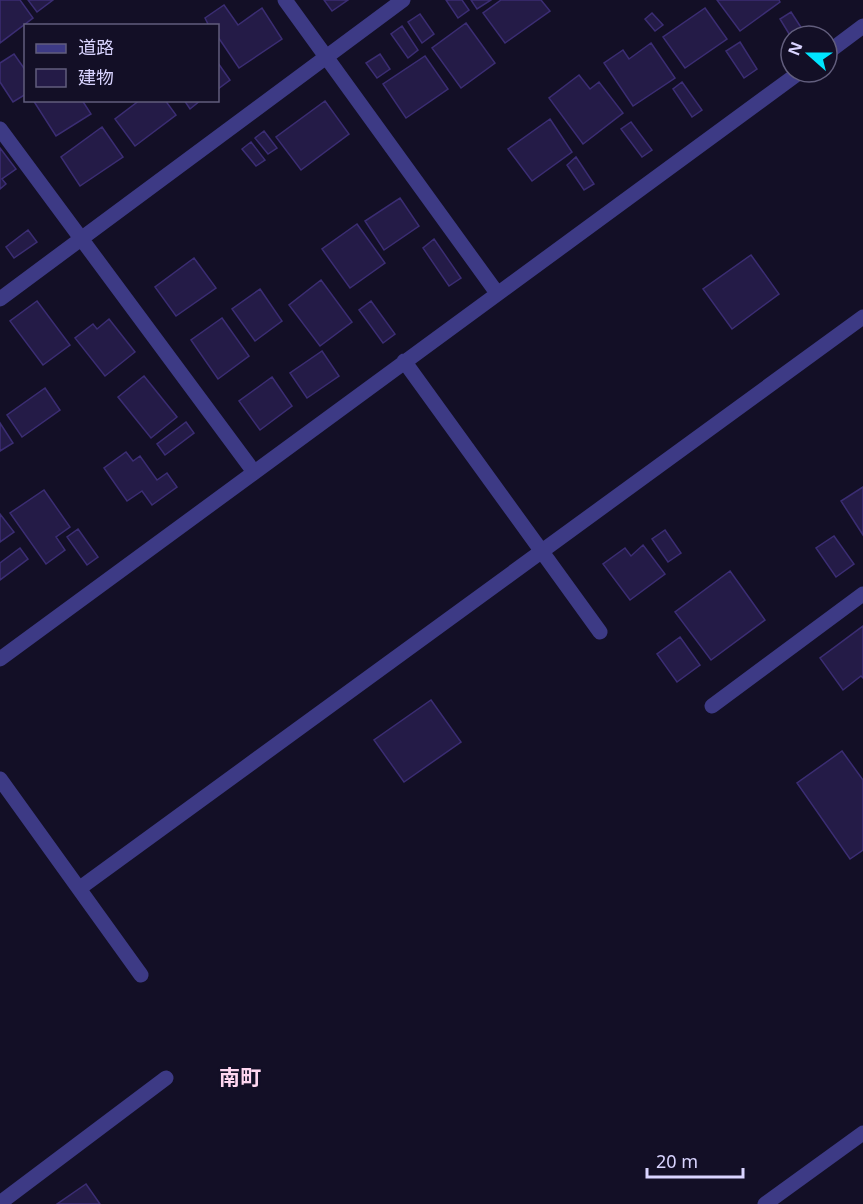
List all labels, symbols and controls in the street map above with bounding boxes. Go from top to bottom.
legend [24,24,219,102]
north arrow [779,24,839,84]
text: 道路 [78,35,114,59]
text: N [782,39,808,59]
text: 建物 [78,65,114,89]
district label: 南町 [219,1063,261,1091]
scale bar [647,1141,743,1179]
text: 20 m [656,1149,698,1173]

